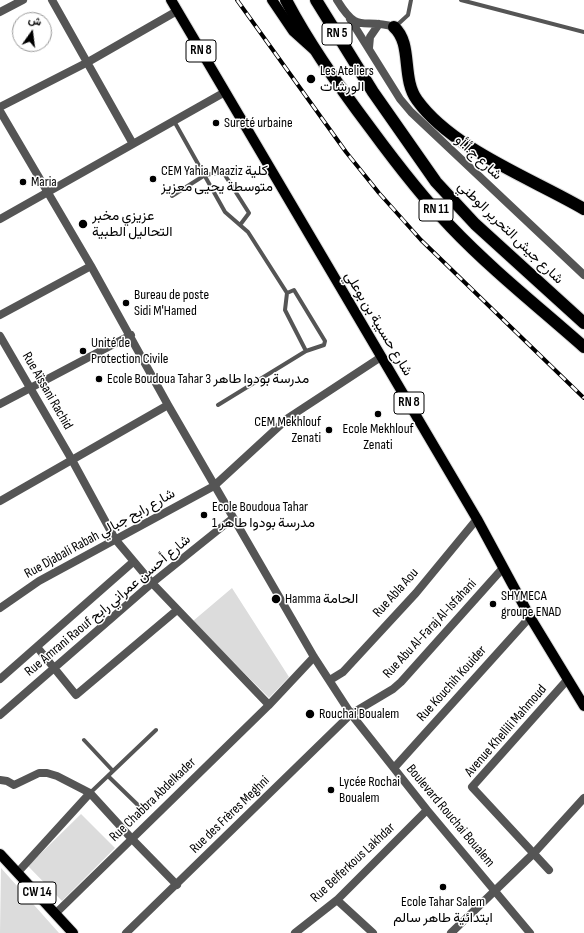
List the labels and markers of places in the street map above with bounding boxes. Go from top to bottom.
place label: Les Ateliers الورشات [320,63,374,96]
marker: Les Ateliers الورشات [305,73,317,85]
place label: Sureté urbaine [224,115,293,131]
marker: Sureté urbaine [211,118,221,128]
place label: CEM Yahia Maaziz كلية متوسطة يحيى معزيز [161,163,273,196]
place label: Maria [31,174,57,190]
marker: CEM Yahia Maaziz كلية متوسطة يحيى معزيز [148,174,158,184]
marker: Maria [18,177,28,187]
place label: عزيزي مخبر التحاليل الطبية [92,208,173,240]
marker: عزيزي مخبر التحاليل الطبية [77,218,89,230]
place label: Bureau de poste Sidi M'Hamed [134,287,209,320]
marker: Bureau de poste Sidi M'Hamed [121,298,131,308]
place label: Unité de Protection Civile [91,335,168,368]
marker: Unité de Protection Civile [78,346,88,356]
place label: Ecole Boudoua Tahar 3 مدرسة بودوا طاهر [107,371,309,387]
marker: Ecole Boudoua Tahar 3 مدرسة بودوا طاهر [94,374,104,384]
marker: Ecole Mekhlouf Zenati [373,409,383,419]
place label: CEM Mekhlouf Zenati [254,414,321,446]
place label: Ecole Mekhlouf Zenati [342,421,414,454]
marker: CEM Mekhlouf Zenati [324,425,334,435]
place label: Ecole Boudoua Tahar 1 مدرسة بودوا طاهر [212,499,315,532]
marker: Ecole Boudoua Tahar 1 مدرسة بودوا طاهر [199,510,209,520]
place label: SHYMECA groupe ENAD [501,588,561,620]
place label: Hamma الحامة [285,591,358,607]
marker: Hamma الحامة [270,593,282,605]
marker: SHYMECA groupe ENAD [488,599,498,609]
place label: Rouchai Boualem [319,706,399,722]
marker: Rouchai Boualem [304,708,316,720]
place label: Lycée Rochai Boualem [339,774,400,806]
marker: Lycée Rochai Boualem [326,785,336,795]
marker: Ecole Tahar Salem ابتدائية طاهر سالم [438,882,448,892]
place label: Ecole Tahar Salem ابتدائية طاهر سالم [393,894,493,926]

